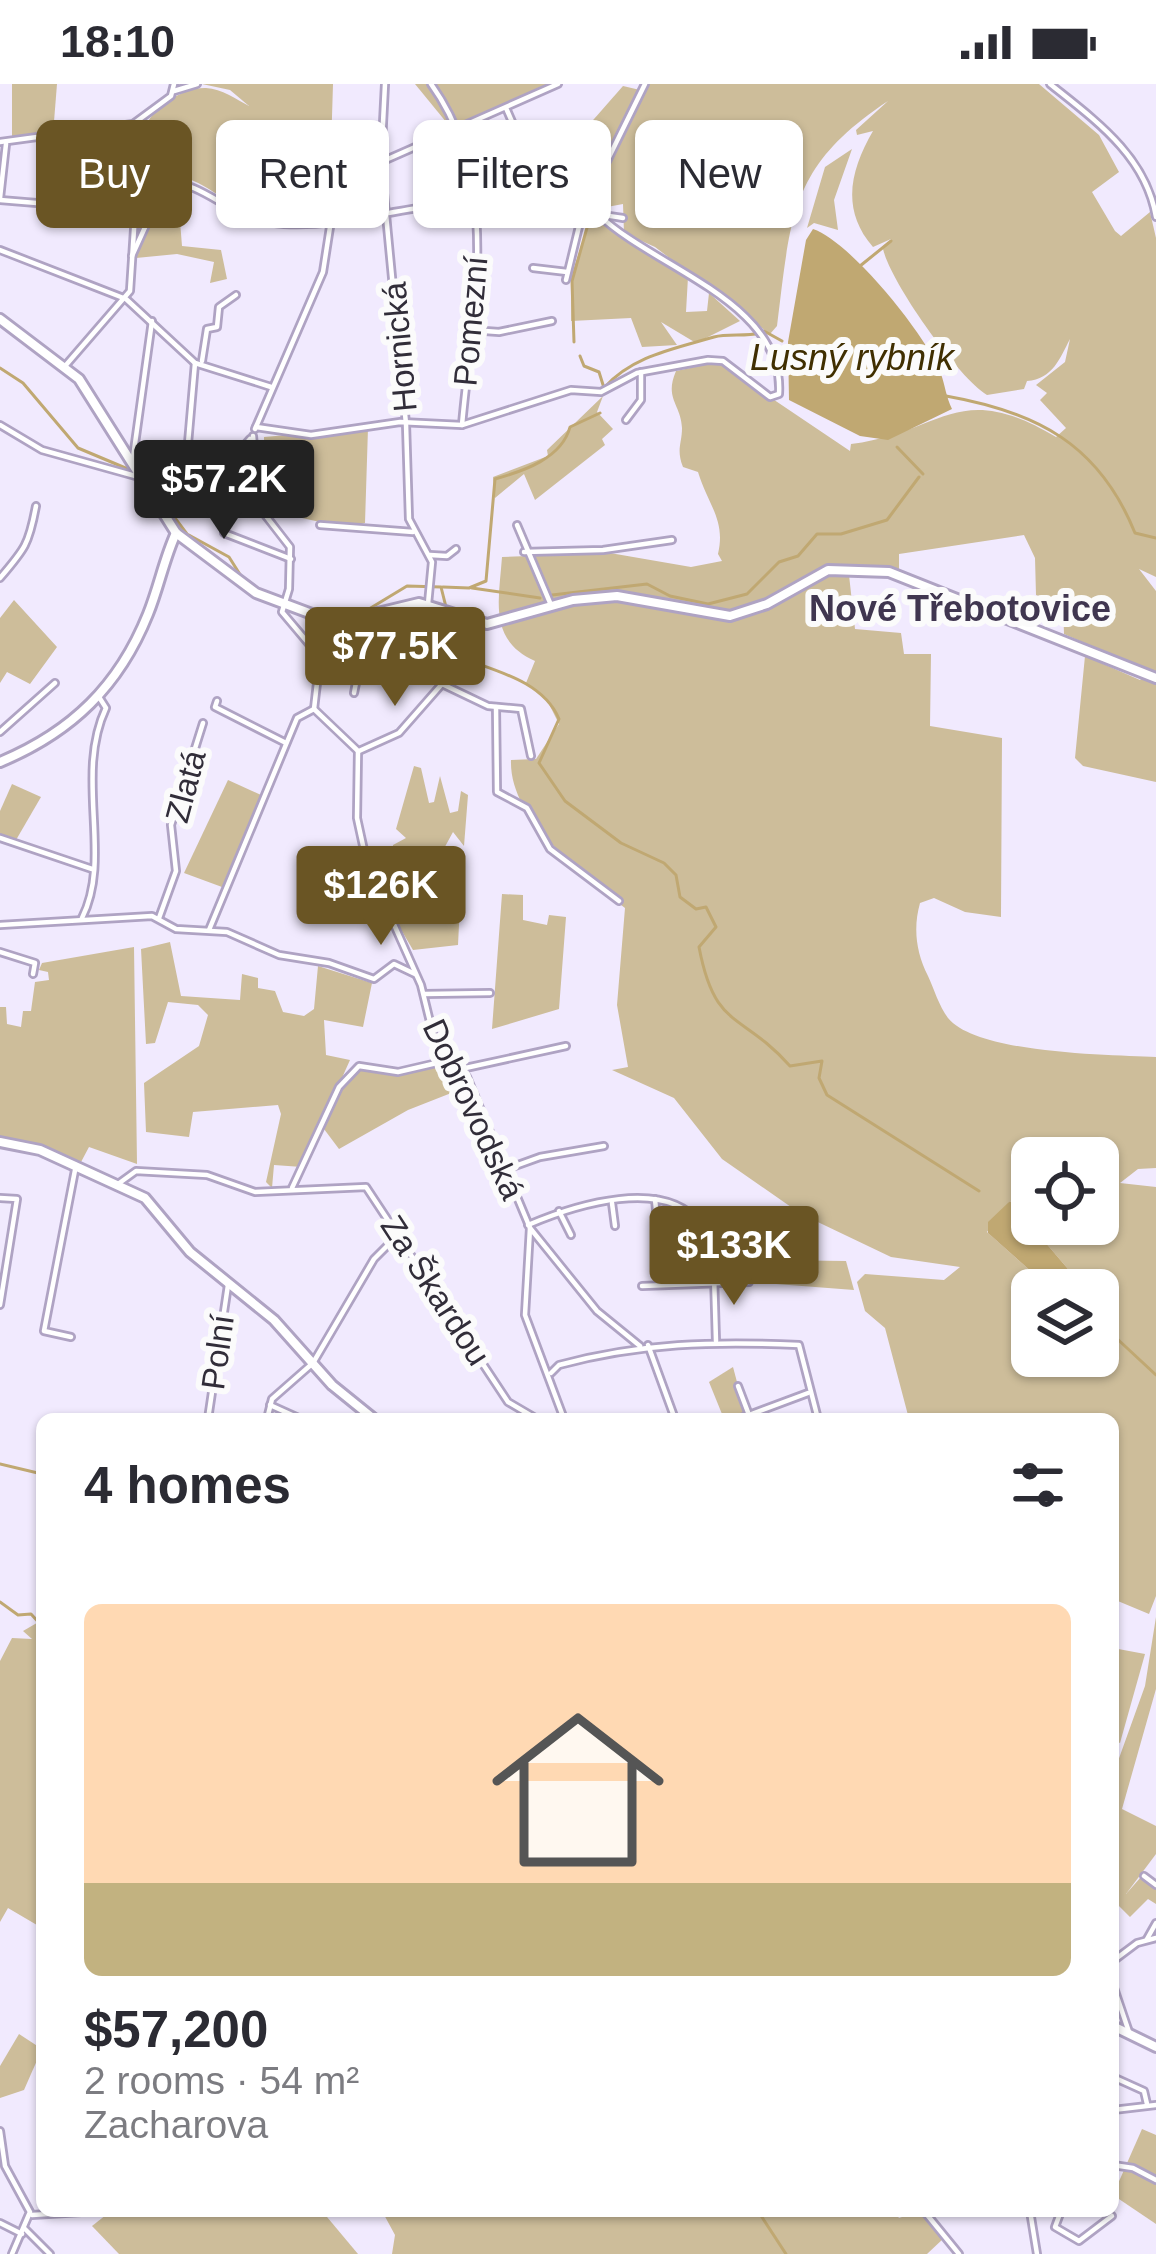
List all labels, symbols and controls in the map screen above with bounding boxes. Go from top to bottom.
text: 18:10 [60,16,175,67]
chip: Buy [36,120,192,228]
chip: Rent [216,120,389,228]
chip: Filters [413,120,611,228]
chip: New [635,120,803,228]
street label: Pomezní [446,255,495,388]
street label: Hornická [375,280,424,413]
water label: Lusný rybník [750,337,956,378]
pin: $57.2K [126,440,322,542]
text: $57.2K [161,457,287,500]
district label: Nové Třebotovice [809,588,1111,629]
pin: $77.5K [297,607,493,709]
text: $77.5K [332,624,458,667]
street label: Zlatá [158,745,213,826]
pin: $126K [297,846,465,948]
text: $126K [324,863,438,906]
street label: Dobrovodská [416,1013,532,1206]
map controls [1011,1137,1119,1377]
button: locate [1011,1137,1119,1245]
pin: $133K [650,1206,818,1308]
street label: Za Škardou [374,1209,498,1372]
text: $133K [677,1223,791,1266]
button: layers [1011,1269,1119,1377]
street label: Polní [194,1312,241,1392]
icon: filters [1005,1452,1071,1518]
text: 4 homes [84,1457,291,1514]
icon: home [470,1682,686,1898]
text: $57,200 [84,2001,268,2058]
text: 2 rooms · 54 m² [84,2059,359,2102]
text: Zacharova [84,2103,268,2146]

